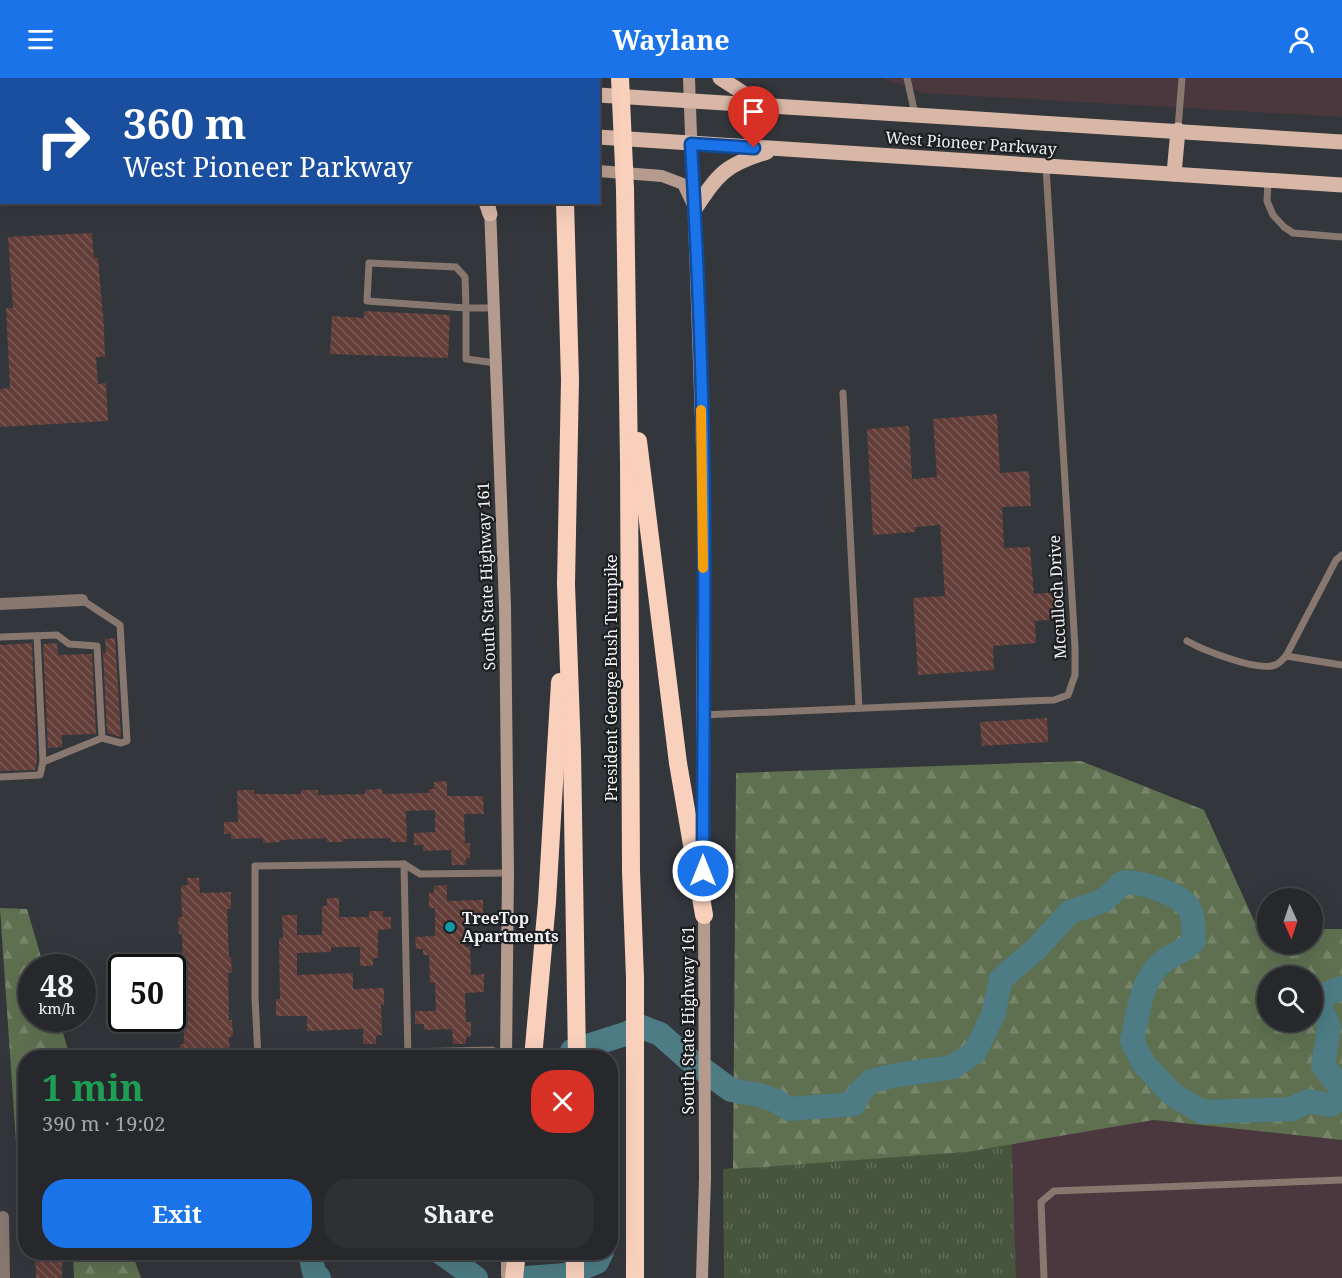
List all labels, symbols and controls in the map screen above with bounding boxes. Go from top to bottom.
text: Waylane [612,21,730,58]
icon: menu [24,23,57,56]
icon: person [1285,23,1318,56]
pin [728,86,779,148]
text: 360 m [123,94,247,151]
icon: arrive [737,95,770,128]
icon: right [24,102,102,180]
street label: West Pioneer Parkway [885,126,1058,160]
text: West Pioneer Parkway [123,148,413,185]
street label: South State Highway 161 [472,481,500,671]
street label: Mcculloch Drive [1043,534,1071,660]
street label: President George Bush Turnpike [600,554,622,802]
position arrow [671,839,735,903]
north arrow [1257,888,1323,954]
map controls [1257,888,1323,1032]
place label: TreeTop Apartments [462,907,559,947]
marker: TreeTop Apartments [443,920,457,934]
street label: South State Highway 161 [677,926,699,1114]
speed limit sign: 50 [108,954,186,1032]
text: 48 [40,965,74,1006]
button: search [1257,966,1323,1032]
text: km/h [39,998,75,1018]
text: 1 min [42,1063,144,1112]
button: close [531,1070,594,1133]
text: 390 m · 19:02 [42,1110,165,1137]
button: Exit [42,1179,312,1248]
button: Share [324,1179,594,1248]

